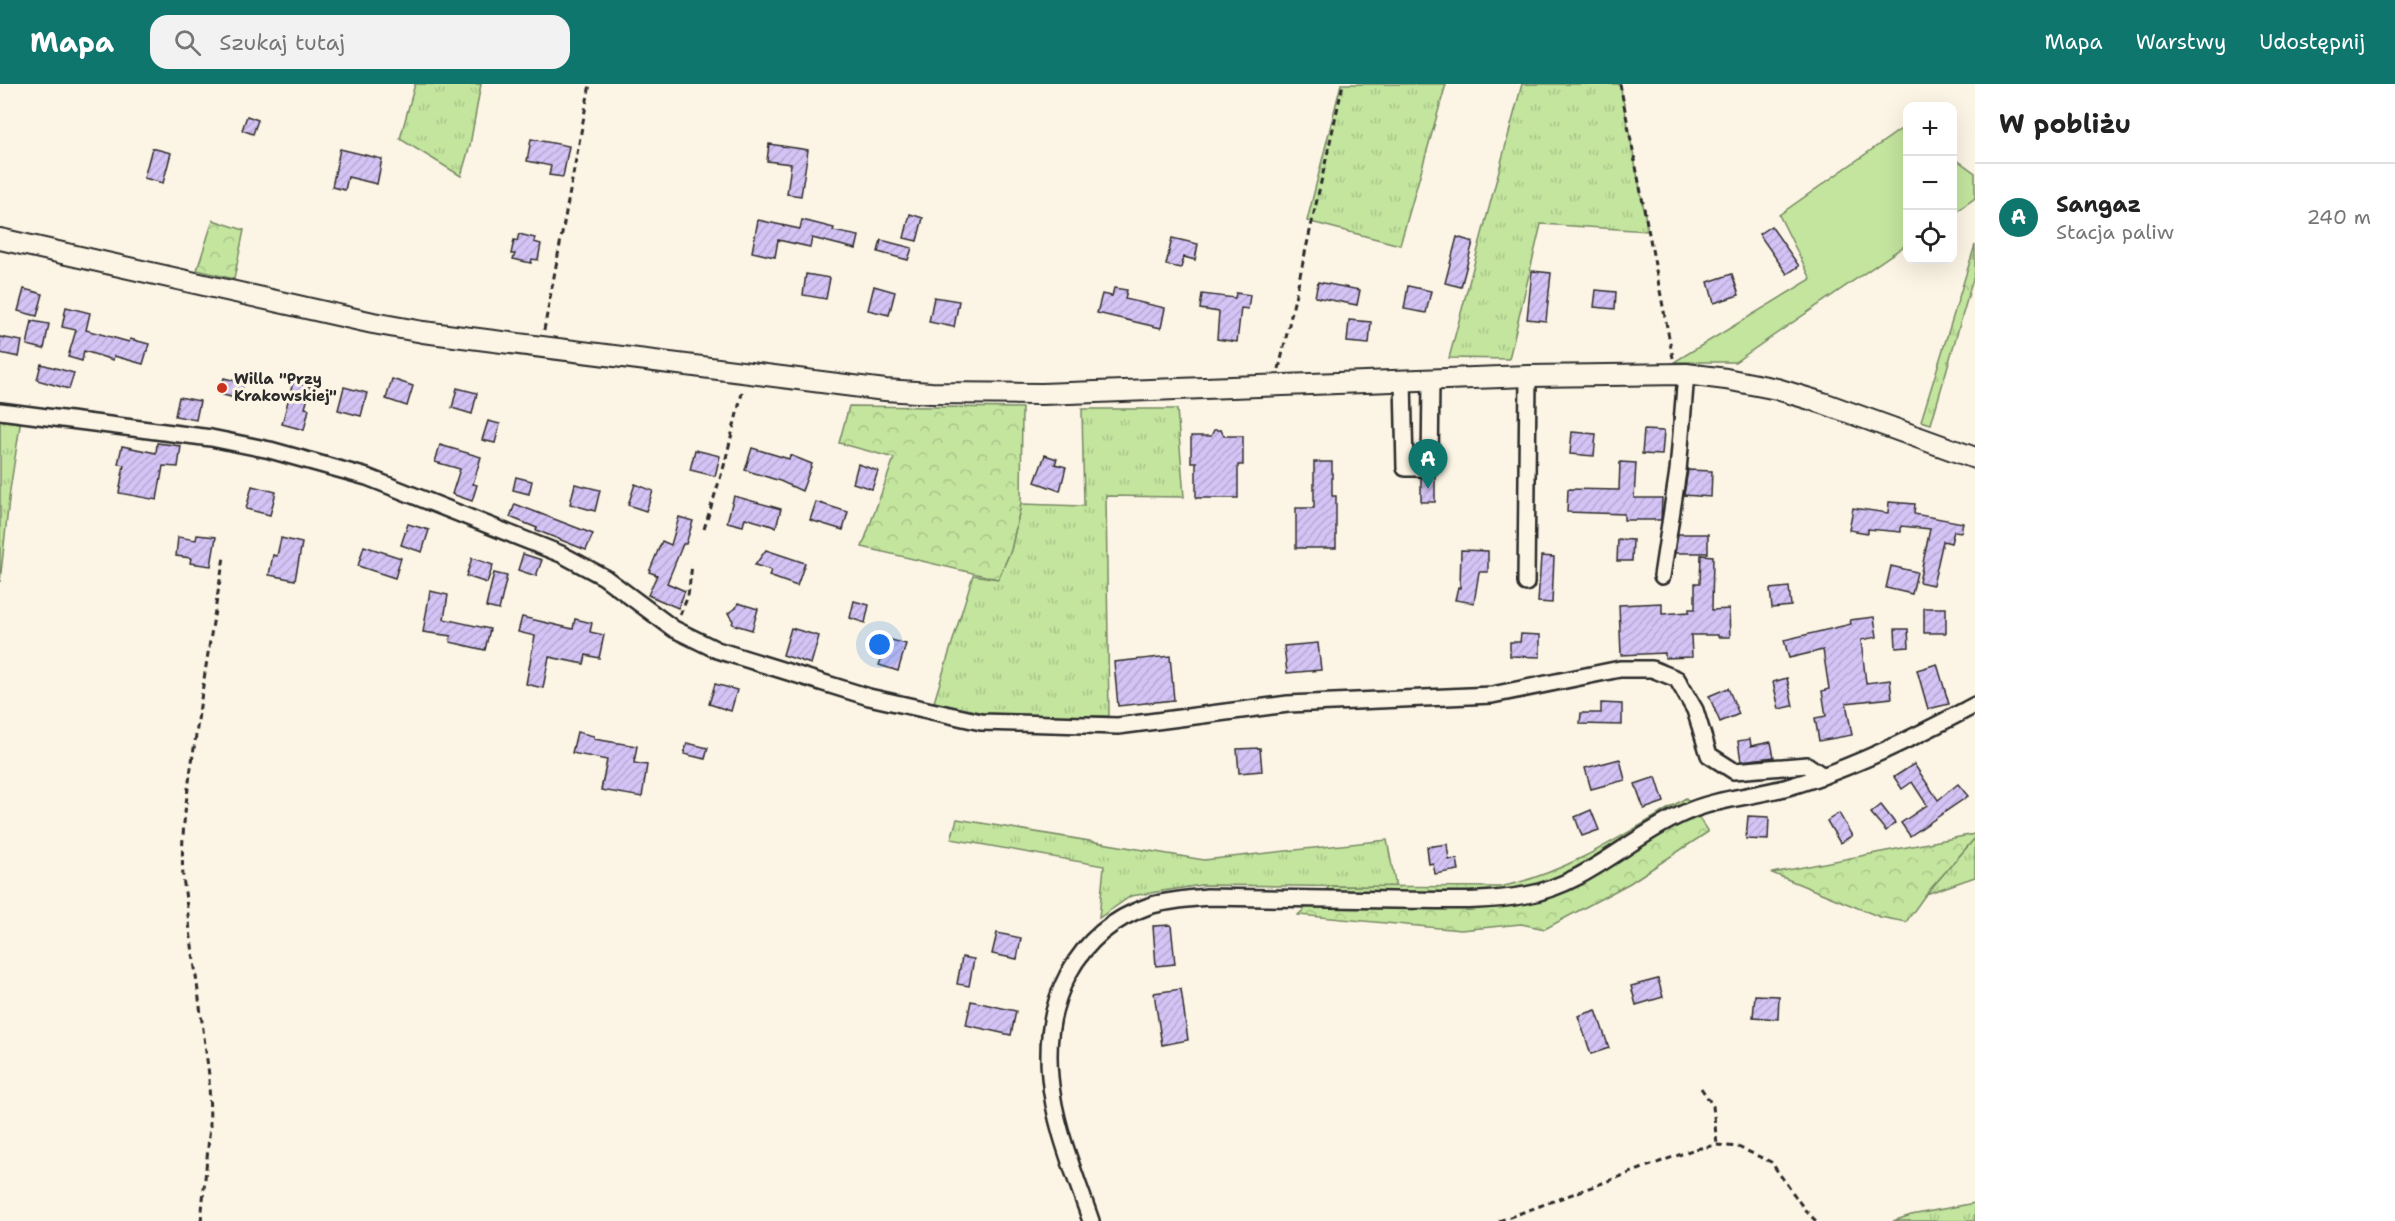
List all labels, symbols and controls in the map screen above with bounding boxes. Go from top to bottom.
search box [150,15,570,69]
text: Mapa [30,23,114,61]
icon: search [171,26,204,59]
text: Szukaj tutaj [219,28,345,57]
text: Mapa [2045,28,2103,56]
text: Warstwy [2136,28,2226,56]
text: Udostępnij [2259,28,2365,56]
map controls [1903,102,1957,264]
button: + [1903,102,1957,156]
text: W pobliżu [1999,106,2131,141]
button: − [1903,156,1957,210]
text: Sangaz [2056,190,2141,219]
text: A [2011,204,2026,230]
text: 240 m [2306,204,2371,230]
button: locate [1903,210,1957,264]
text: Stacja paliw [2056,219,2174,245]
place label: Willa "Przy Krakowskiej" [234,369,337,406]
marker: Willa "Przy Krakowskiej" [215,381,229,395]
pin: A [1408,440,1448,489]
your location [865,630,894,659]

